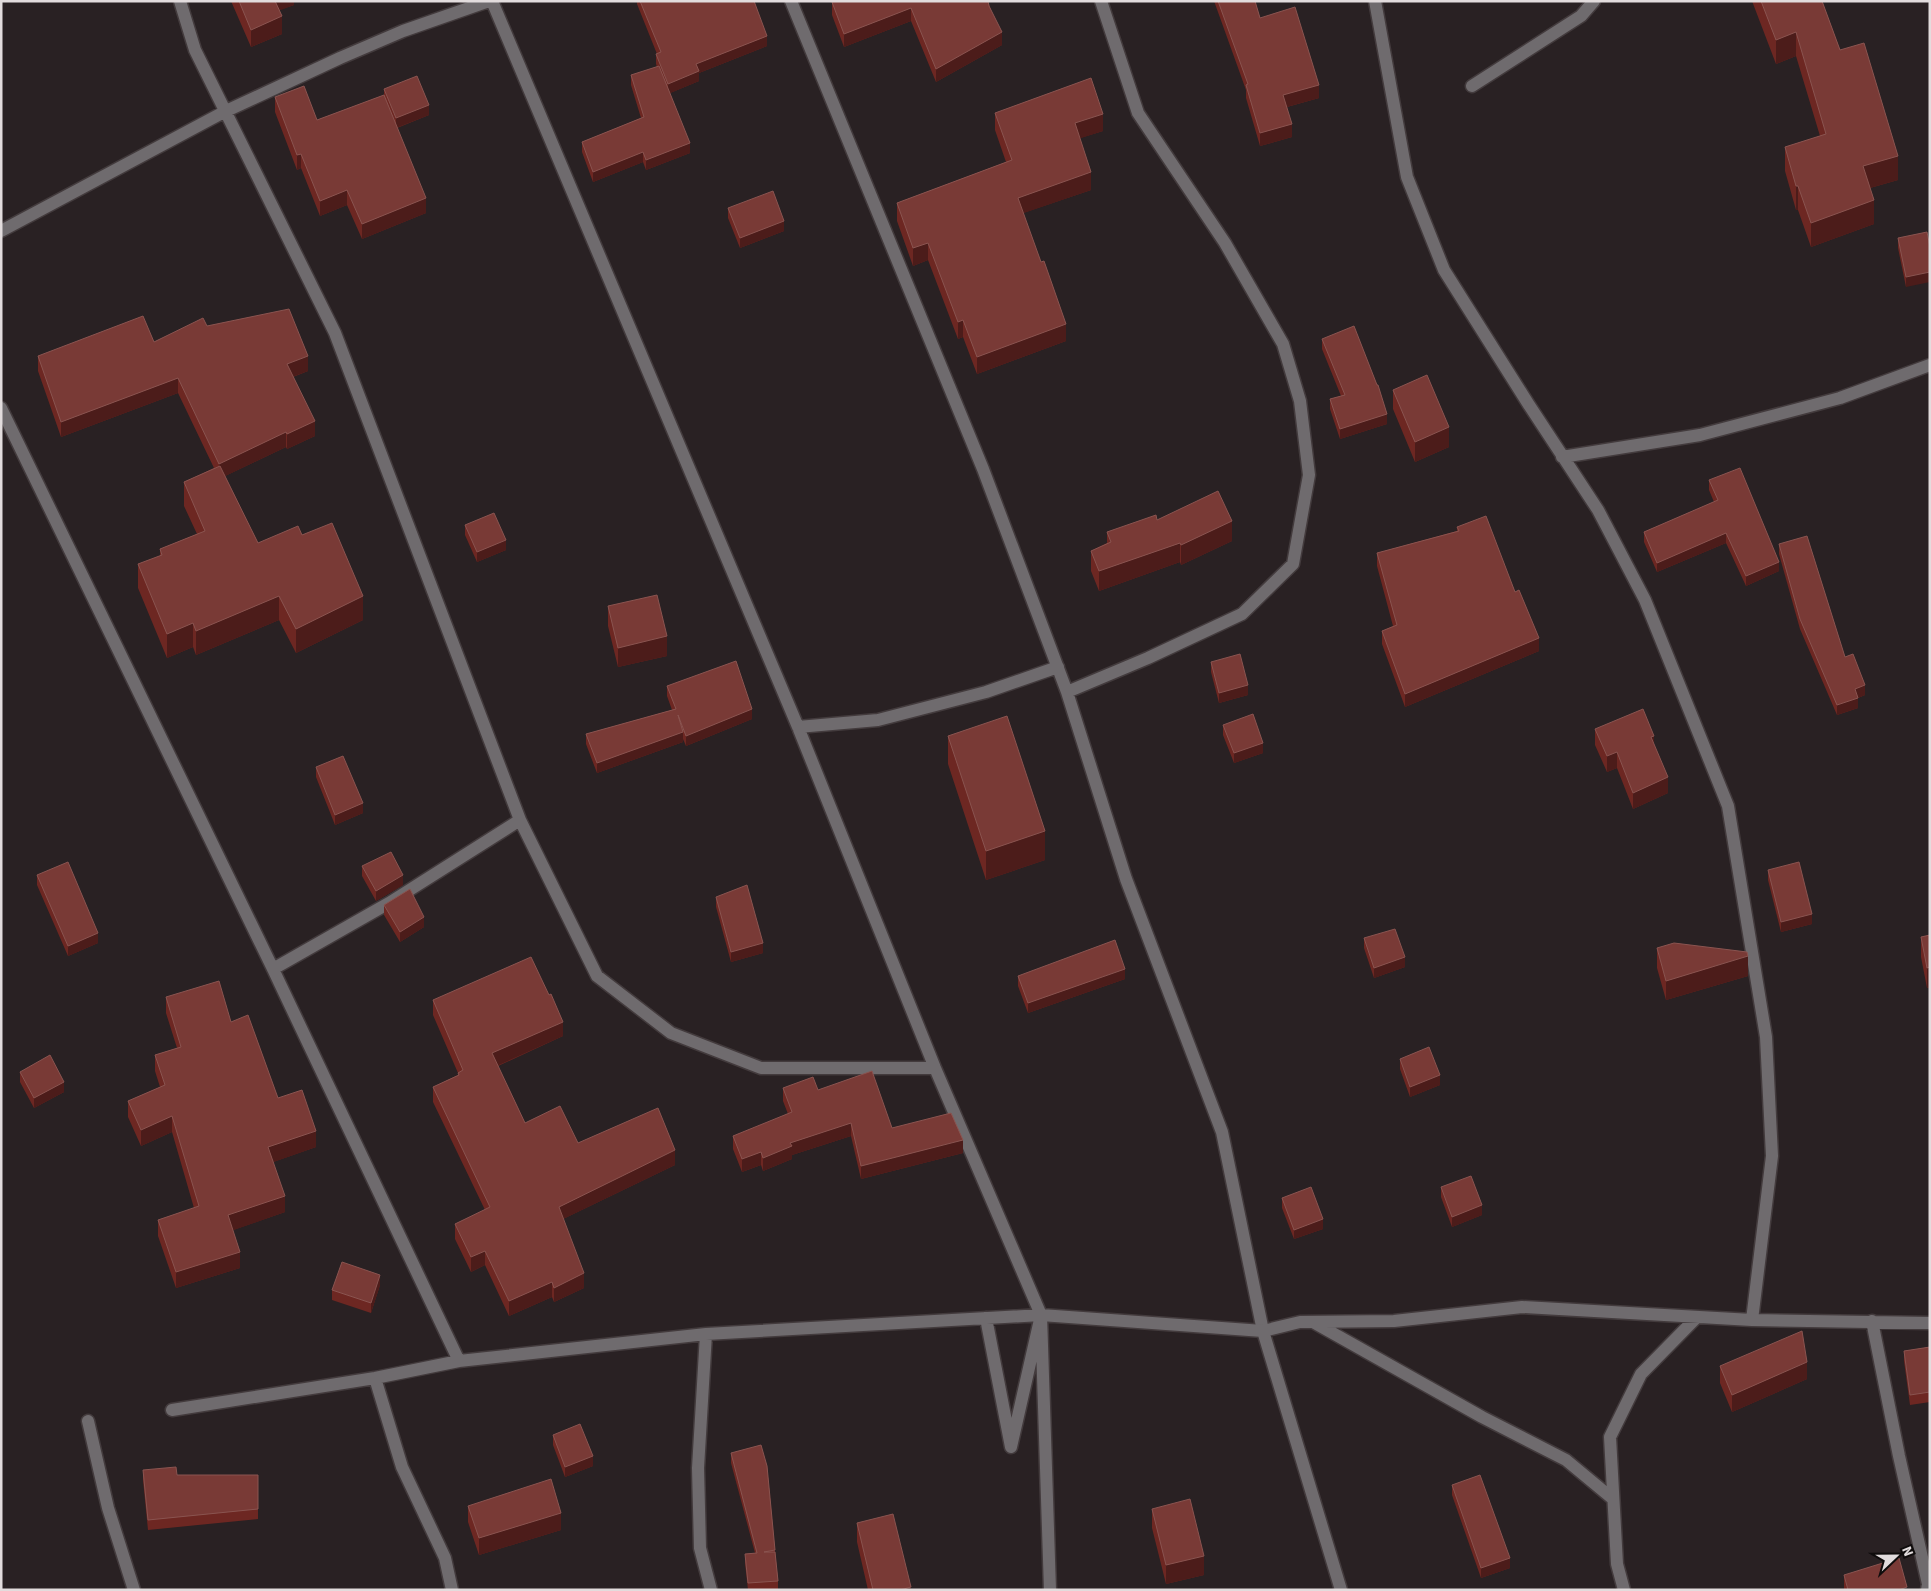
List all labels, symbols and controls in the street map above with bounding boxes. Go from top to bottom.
north arrow [1871,1531,1921,1581]
text: N [1896,1543,1918,1560]

